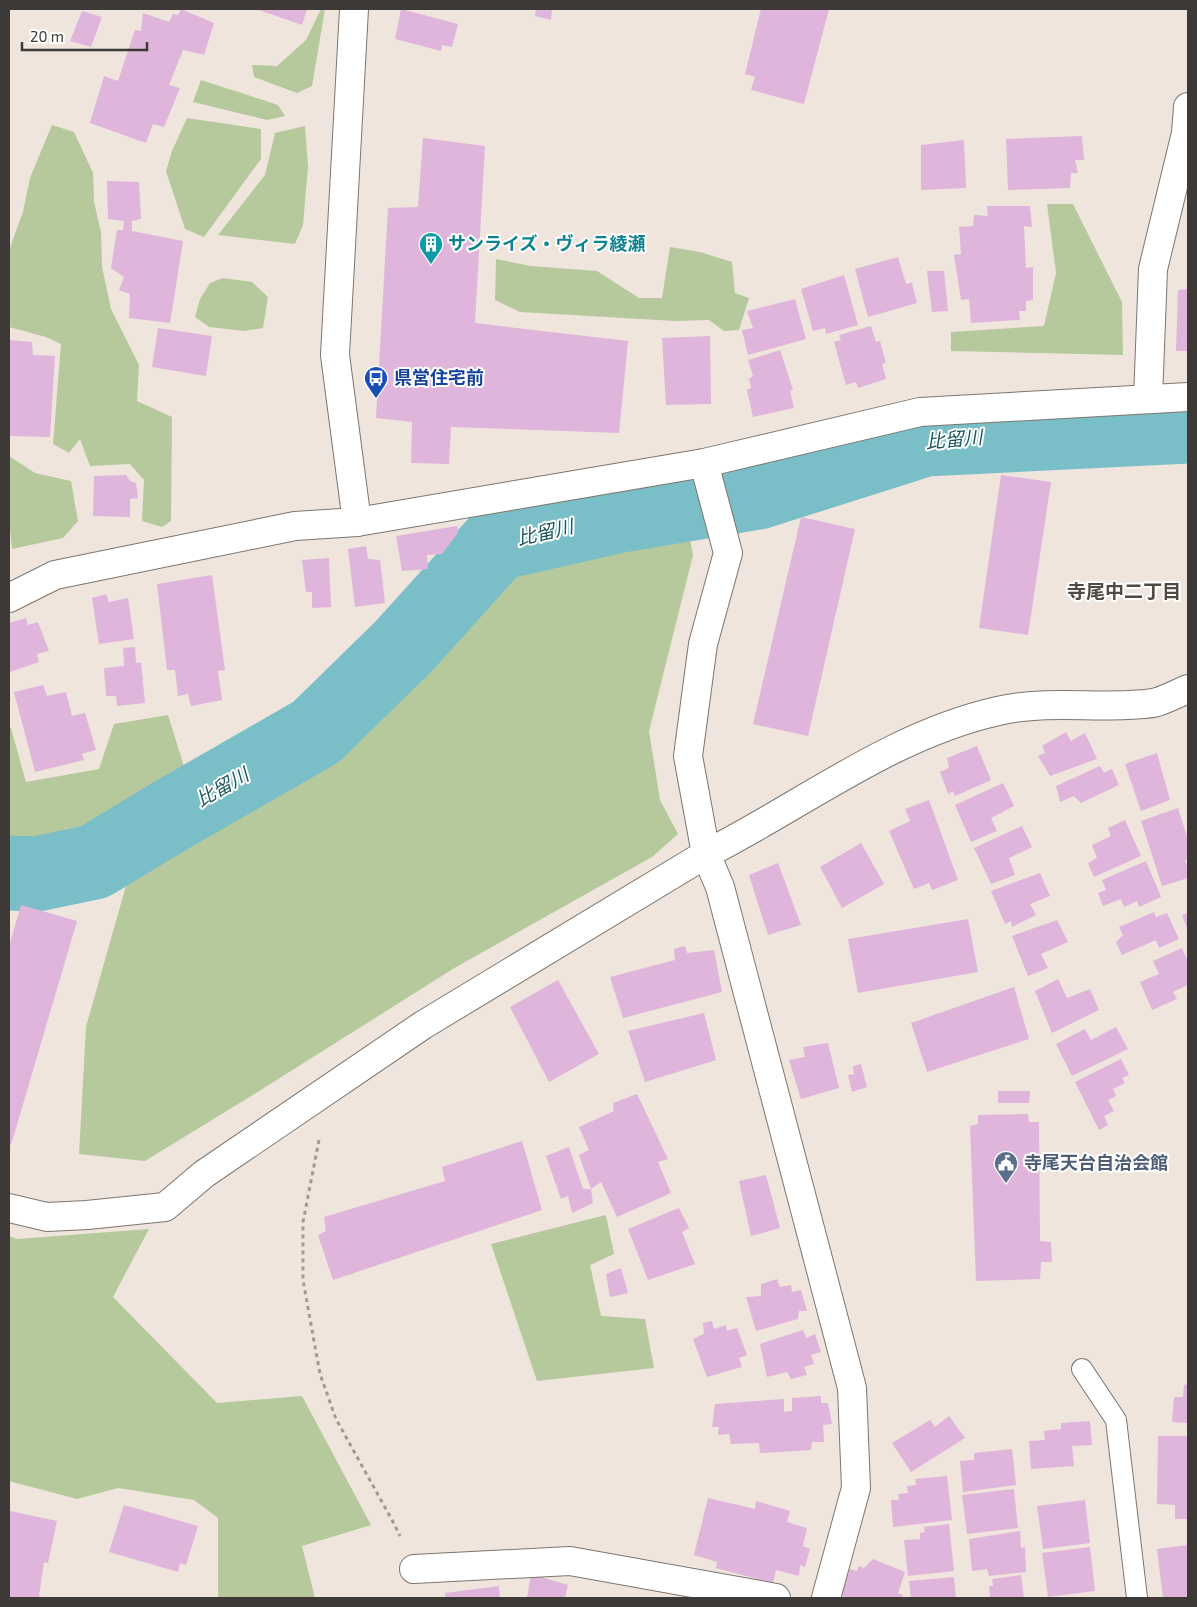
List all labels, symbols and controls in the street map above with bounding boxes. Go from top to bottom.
scale bar [22,20,148,52]
text: 20 m [30,27,64,45]
building icon: サンライズ・ヴィラ綾瀬 [418,231,444,265]
place label: サンライズ・ヴィラ綾瀬 [448,232,645,254]
bus stop icon: 県営住宅前 [363,365,389,399]
place label: 県営住宅前 [394,366,484,388]
water label: 比留川 [925,424,985,452]
water label: 比留川 [515,513,577,549]
district label: 寺尾中二丁目 [1067,579,1181,602]
water label: 比留川 [191,761,254,811]
public building icon: 寺尾天台自治会館 [993,1150,1019,1184]
place label: 寺尾天台自治会館 [1024,1151,1168,1173]

